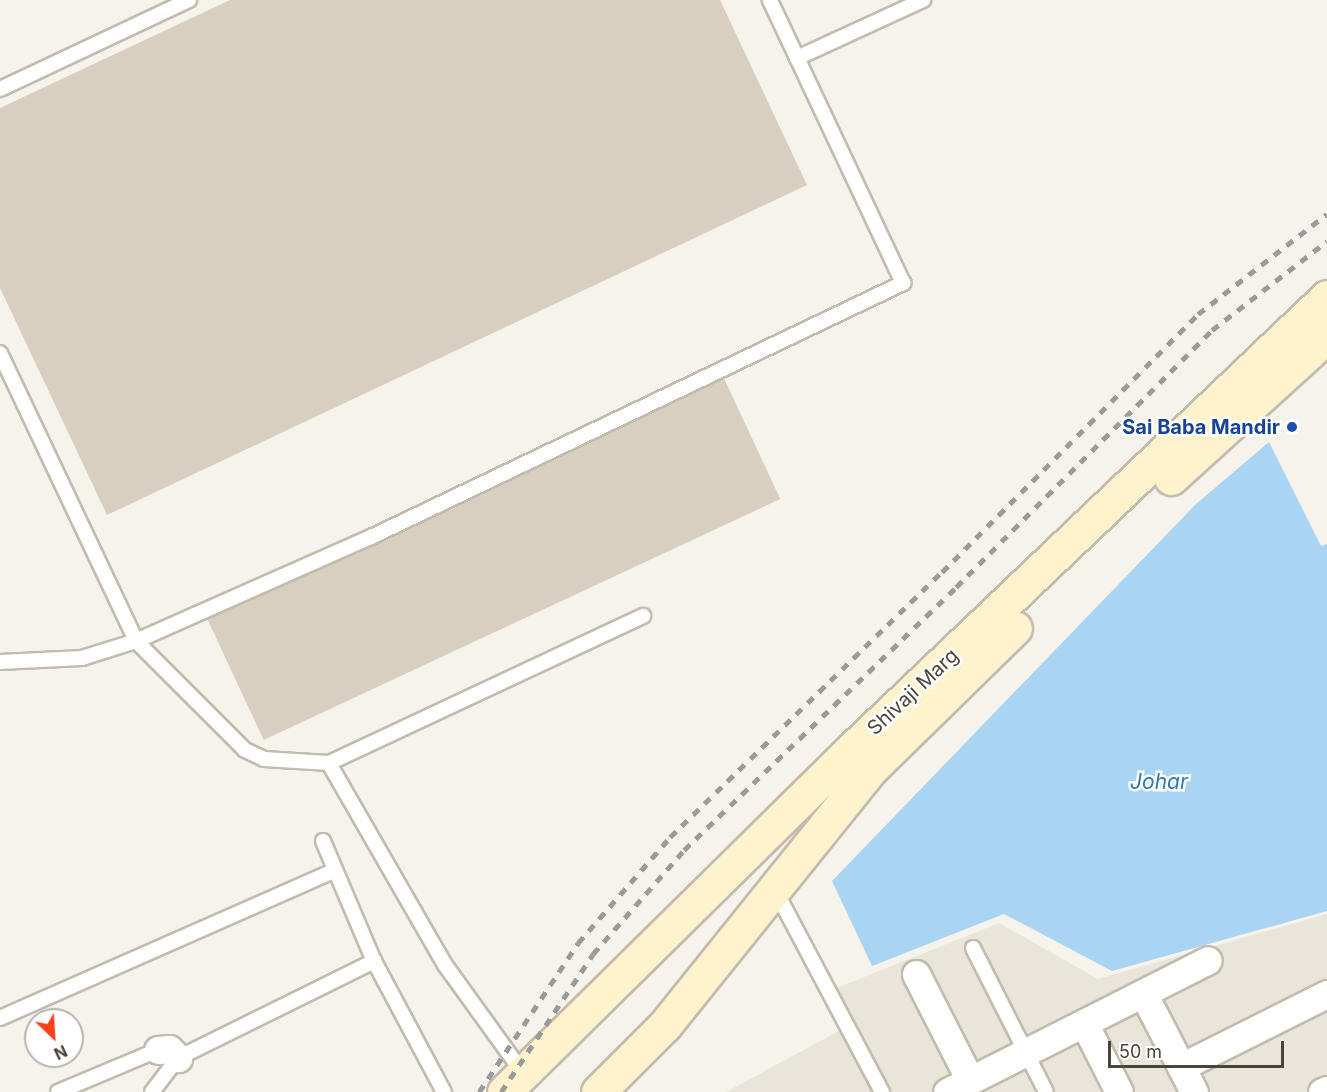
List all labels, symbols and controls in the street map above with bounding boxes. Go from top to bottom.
place label: Sai Baba Mandir [1122,415,1280,439]
marker: Sai Baba Mandir [1285,420,1299,434]
street label: Shivaji Marg [862,644,964,740]
water label: Johar [1130,769,1188,795]
north arrow [24,1008,84,1068]
scale bar [1111,1029,1286,1067]
text: N [51,1041,71,1064]
text: 50 m [1119,1041,1162,1062]

